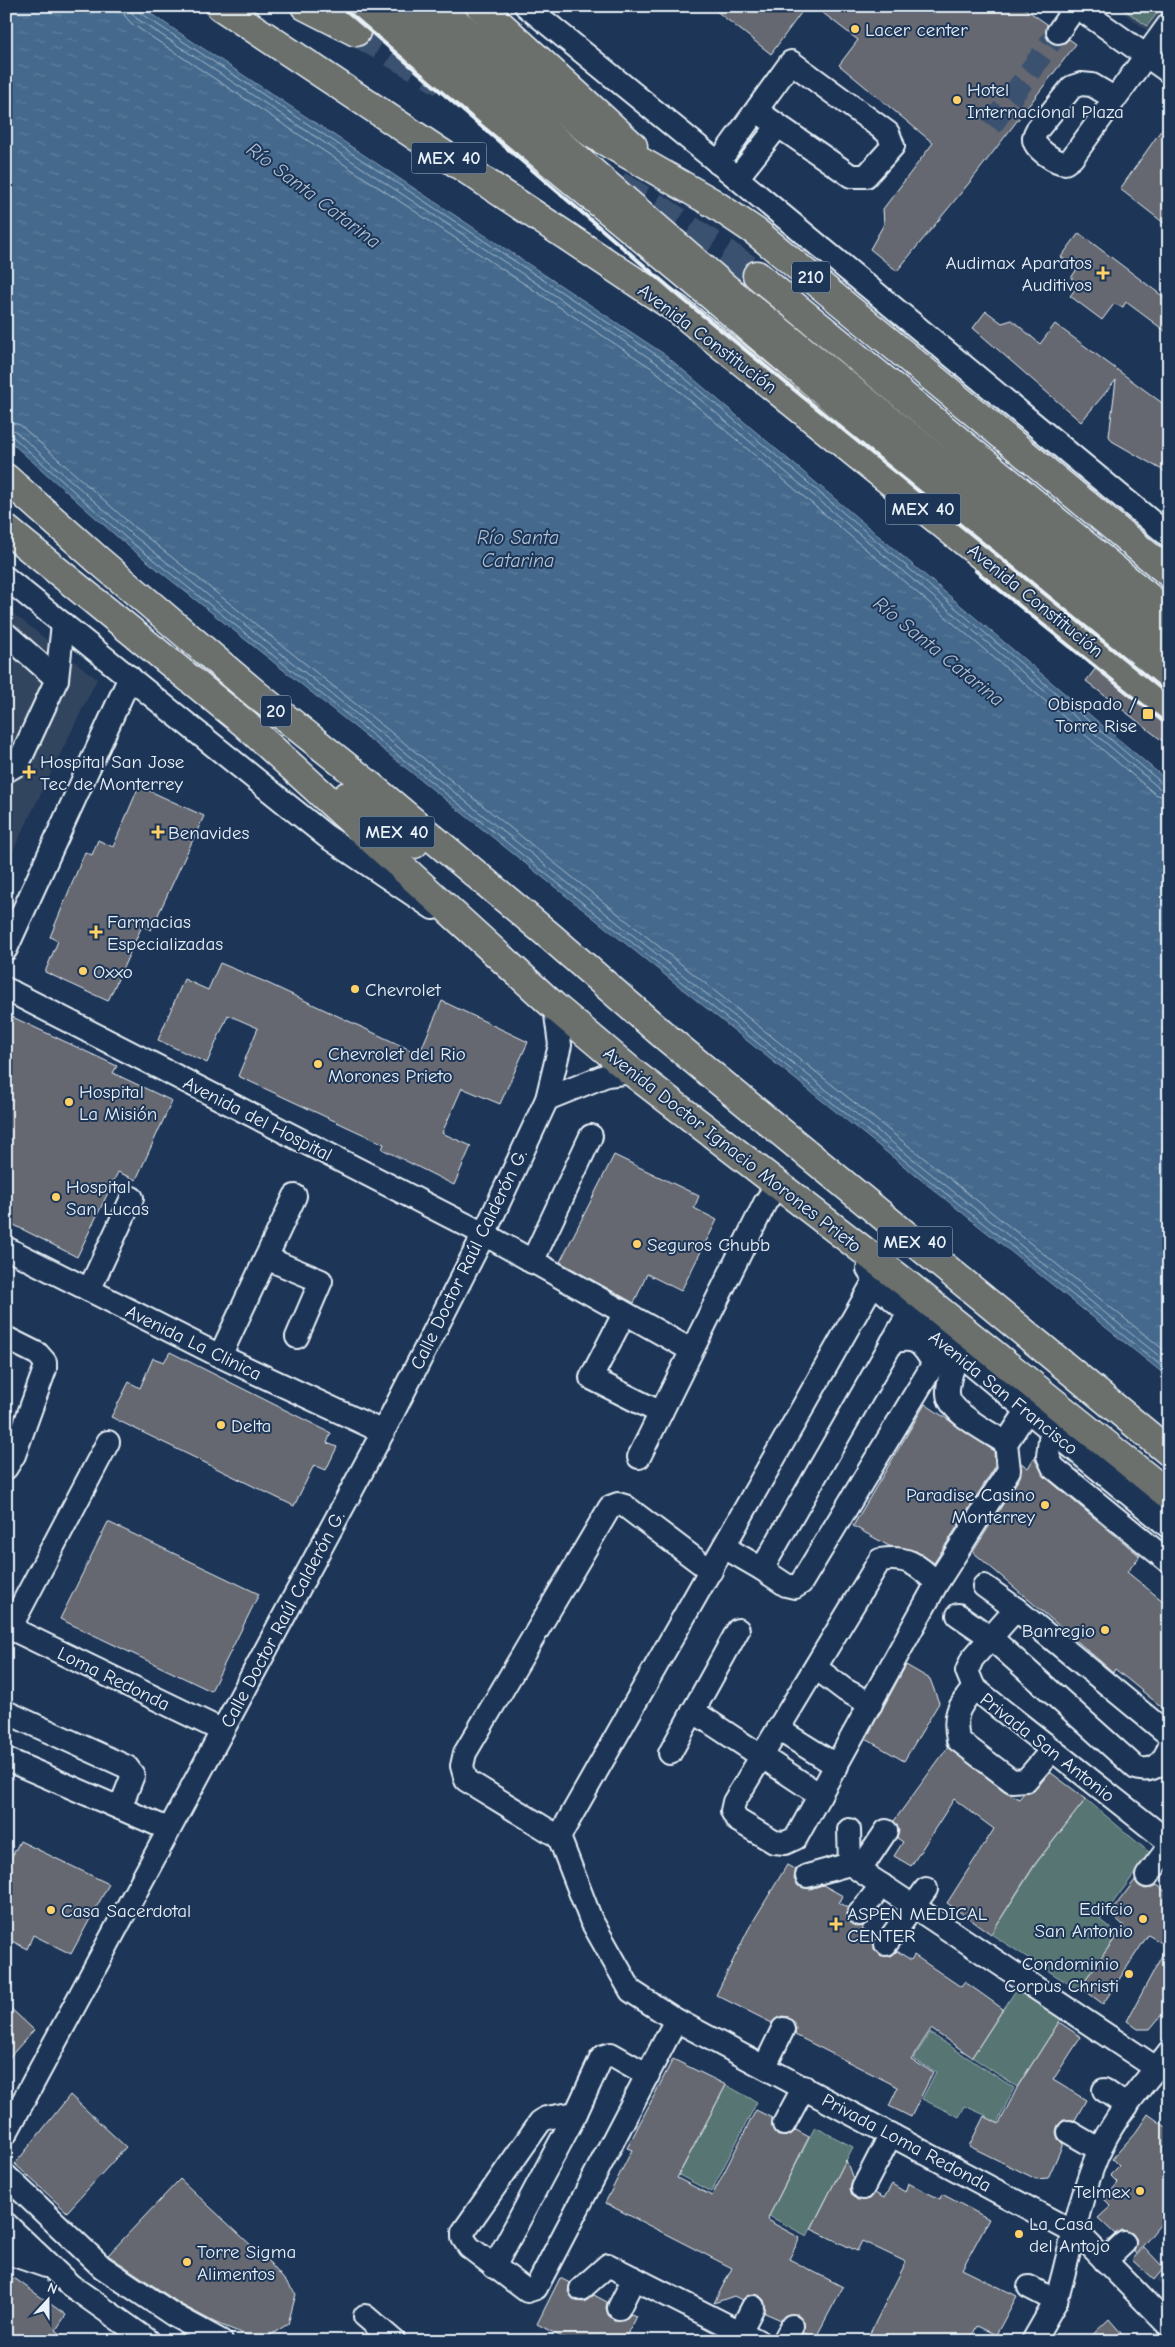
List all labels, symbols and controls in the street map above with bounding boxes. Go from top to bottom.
place label: Lacer center [865,19,968,41]
marker: Lacer center [849,23,861,35]
place label: Hotel Internacional Plaza [967,79,1124,123]
marker: Hotel Internacional Plaza [951,94,963,106]
water label: Río Santa Catarina [242,138,385,253]
road number: MEX 40 [412,142,486,174]
place label: Audimax Aparatos Auditivos [945,252,1092,296]
road number: 210 [792,262,830,292]
marker: Audimax Aparatos Auditivos [1096,266,1110,280]
street label: Avenida Constitución [634,279,781,398]
road number: MEX 40 [886,494,960,524]
water label: Río Santa Catarina [477,526,559,572]
street label: Avenida Constitución [963,539,1108,662]
water label: Río Santa Catarina [869,592,1009,711]
place label: Obispado / Torre Rise [1048,693,1137,737]
road number: 20 [261,696,291,726]
marker: Obispado / Torre Rise [1141,707,1155,721]
place label: Hospital San Jose Tec de Monterrey [40,751,184,795]
marker: Hospital San Jose Tec de Monterrey [22,765,36,779]
road number: MEX 40 [360,816,434,848]
place label: Benavides [168,822,249,844]
marker: Benavides [152,826,164,838]
place label: Farmacias Especializadas [107,911,223,955]
marker: Farmacias Especializadas [89,925,103,939]
place label: Oxxo [93,961,133,983]
marker: Oxxo [77,965,89,977]
place label: Chevrolet [365,979,441,1001]
marker: Chevrolet [349,983,361,995]
street label: Avenida Doctor Ignacio Morones Prieto [599,1042,866,1257]
place label: Chevrolet del Rio Morones Prieto [328,1043,466,1087]
marker: Chevrolet del Rio Morones Prieto [312,1058,324,1070]
street label: Avenida del Hospital [179,1072,336,1166]
place label: Hospital La Misión [79,1081,157,1125]
marker: Hospital La Misión [63,1096,75,1108]
street label: Calle Doctor Raúl Calderón G. [406,1146,532,1373]
place label: Hospital San Lucas [66,1176,149,1220]
marker: Hospital San Lucas [50,1191,62,1203]
road number: MEX 40 [878,1226,952,1258]
place label: Seguros Chubb [647,1234,770,1256]
marker: Seguros Chubb [631,1238,643,1250]
street label: Avenida La Clinica [122,1300,265,1385]
street label: Avenida San Francisco [924,1326,1082,1460]
place label: Delta [231,1415,271,1437]
marker: Delta [215,1419,227,1431]
place label: Paradise Casino Monterrey [906,1484,1036,1528]
marker: Paradise Casino Monterrey [1039,1499,1051,1511]
street label: Calle Doctor Raúl Calderón G. [216,1507,350,1732]
place label: Banregio [1022,1620,1095,1642]
marker: Banregio [1099,1624,1111,1636]
street label: Loma Redonda [54,1642,173,1716]
street label: Privada San Antonio [976,1688,1119,1807]
place label: Edifcio San Antonio [1035,1898,1133,1942]
place label: Casa Sacerdotal [61,1900,191,1922]
place label: ASPEN MEDICAL CENTER [847,1903,988,1947]
marker: Casa Sacerdotal [45,1904,57,1916]
marker: Edifcio San Antonio [1137,1913,1149,1925]
marker: ASPEN MEDICAL CENTER [829,1917,843,1931]
place label: Condominio Corpus Christi [1004,1953,1119,1997]
marker: Condominio Corpus Christi [1123,1968,1135,1980]
street label: Privada Loma Redonda [818,2089,995,2197]
place label: Telmex [1074,2181,1131,2203]
marker: Telmex [1134,2185,1146,2197]
place label: La Casa del Antojo [1029,2213,1110,2257]
marker: La Casa del Antojo [1013,2228,1025,2240]
place label: Torre Sigma Alimentos [197,2241,296,2285]
marker: Torre Sigma Alimentos [181,2256,193,2268]
north arrow [22,2274,72,2324]
text: N [45,2279,60,2298]

